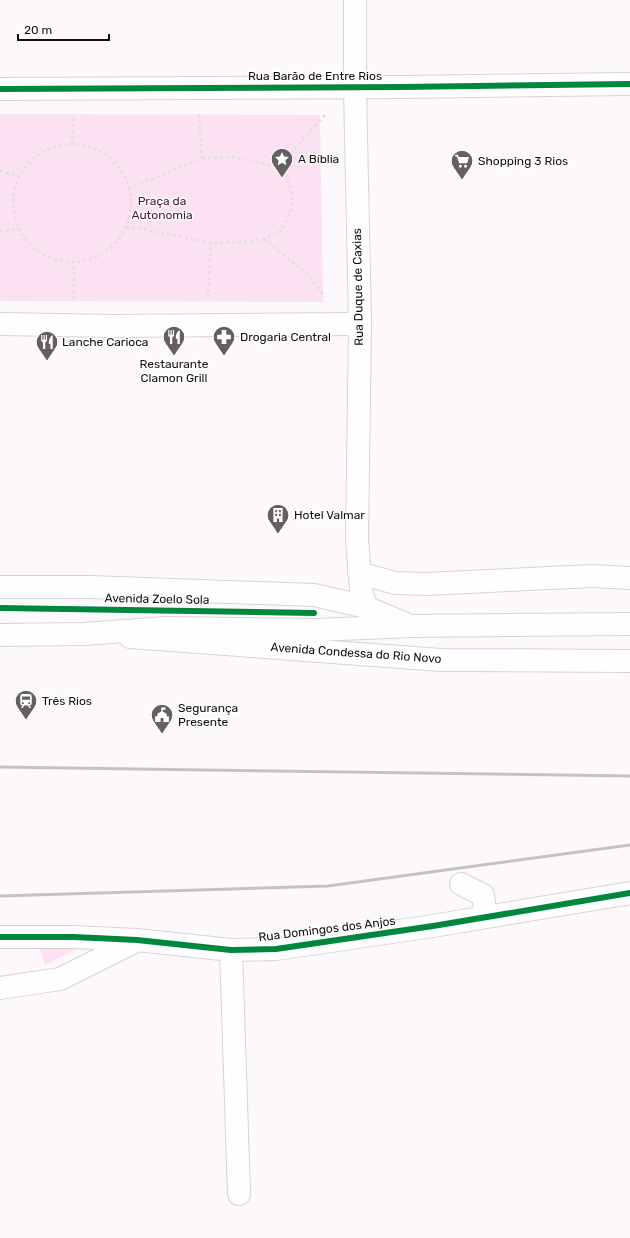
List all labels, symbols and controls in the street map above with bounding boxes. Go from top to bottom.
scale bar [18,16,109,42]
text: 20 m [24,23,52,37]
street label: Rua Barão de Entre Rios [248,69,382,83]
place icon: A Bíblia [269,146,295,179]
supermarket icon: Shopping 3 Rios [449,148,475,181]
place label: A Bíblia [298,152,339,166]
place label: Shopping 3 Rios [478,154,568,168]
park label: Praça da Autonomia [131,194,193,222]
street label: Rua Duque de Caxias [350,228,366,346]
restaurant icon: Restaurante Clamon Grill [161,324,187,357]
pharmacy icon: Drogaria Central [211,324,237,357]
restaurant icon: Lanche Carioca [34,329,60,362]
place label: Drogaria Central [240,330,331,344]
place label: Lanche Carioca [62,335,148,349]
place label: Restaurante Clamon Grill [140,357,209,385]
building icon: Hotel Valmar [265,502,291,535]
place label: Hotel Valmar [294,508,365,522]
street label: Avenida Zoelo Sola [104,591,210,607]
street label: Avenida Condessa do Rio Novo [270,640,442,666]
station icon: Três Rios [13,688,39,721]
place label: Três Rios [42,694,92,708]
place label: Segurança Presente [178,701,238,729]
public building icon: Segurança Presente [149,702,175,735]
street label: Rua Domingos dos Anjos [258,914,396,944]

